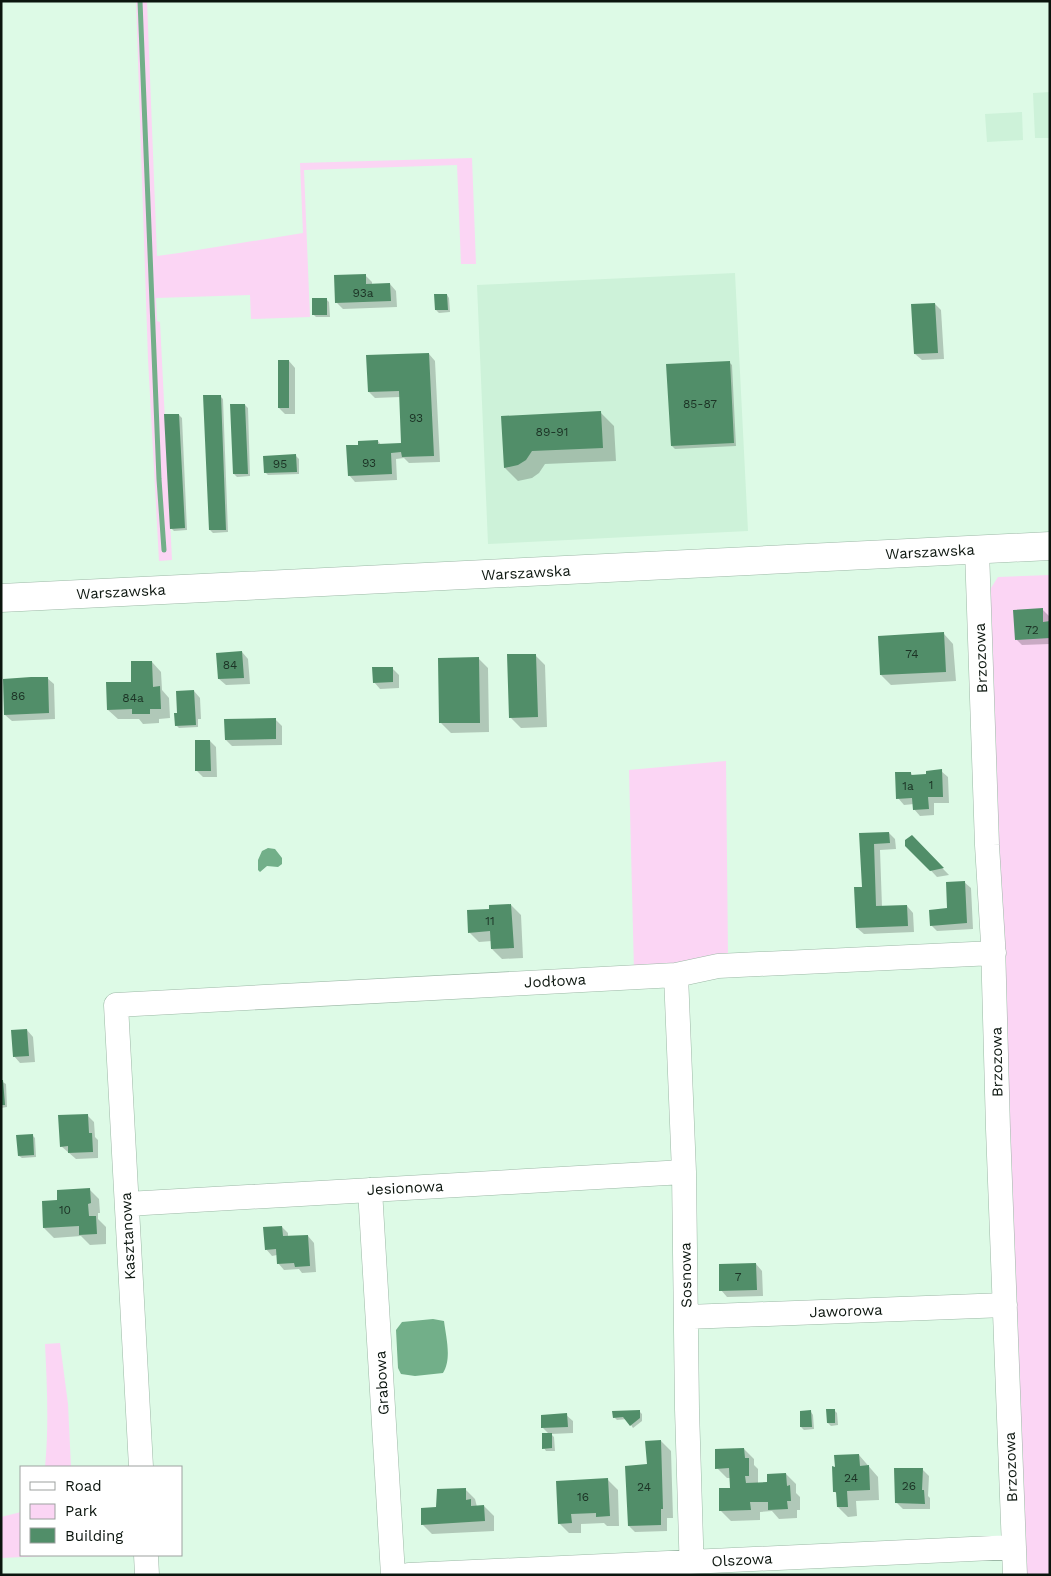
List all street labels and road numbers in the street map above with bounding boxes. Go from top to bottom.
street label: Warszawska [885,541,976,563]
street label: Warszawska [481,562,572,584]
street label: Warszawska [76,581,167,603]
street label: Brzozowa [971,622,991,693]
street label: Jodłowa [524,970,587,992]
street label: Brzozowa [987,1026,1007,1097]
street label: Jesionowa [366,1177,444,1199]
street label: Kasztanowa [117,1191,139,1280]
street label: Sosnowa [676,1242,696,1308]
street label: Jaworowa [809,1301,883,1321]
street label: Grabowa [371,1350,393,1416]
street label: Brzozowa [1001,1431,1021,1502]
street label: Olszowa [711,1549,774,1571]

